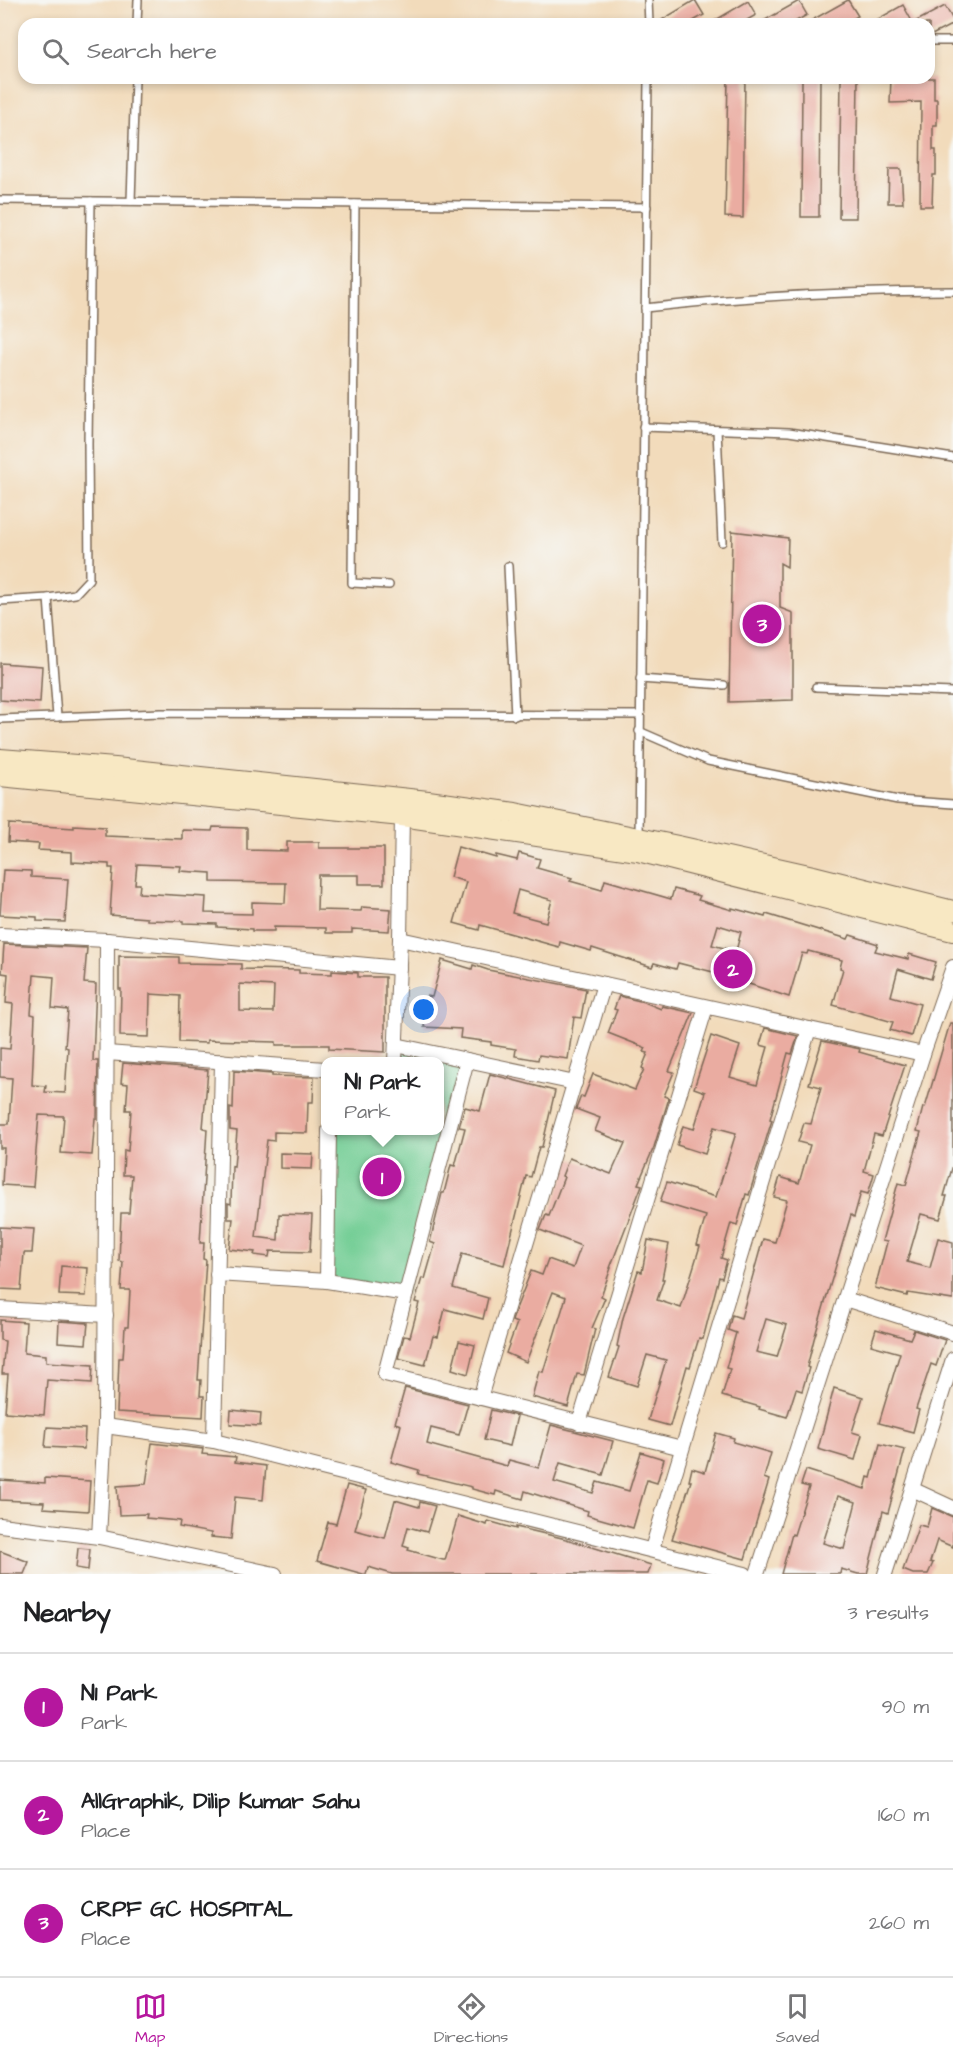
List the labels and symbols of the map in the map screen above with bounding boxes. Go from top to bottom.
pin: 3 [742,602,782,646]
pin: 2 [714,946,752,992]
your location [409,995,438,1024]
pin: 1 [362,1154,401,1200]

